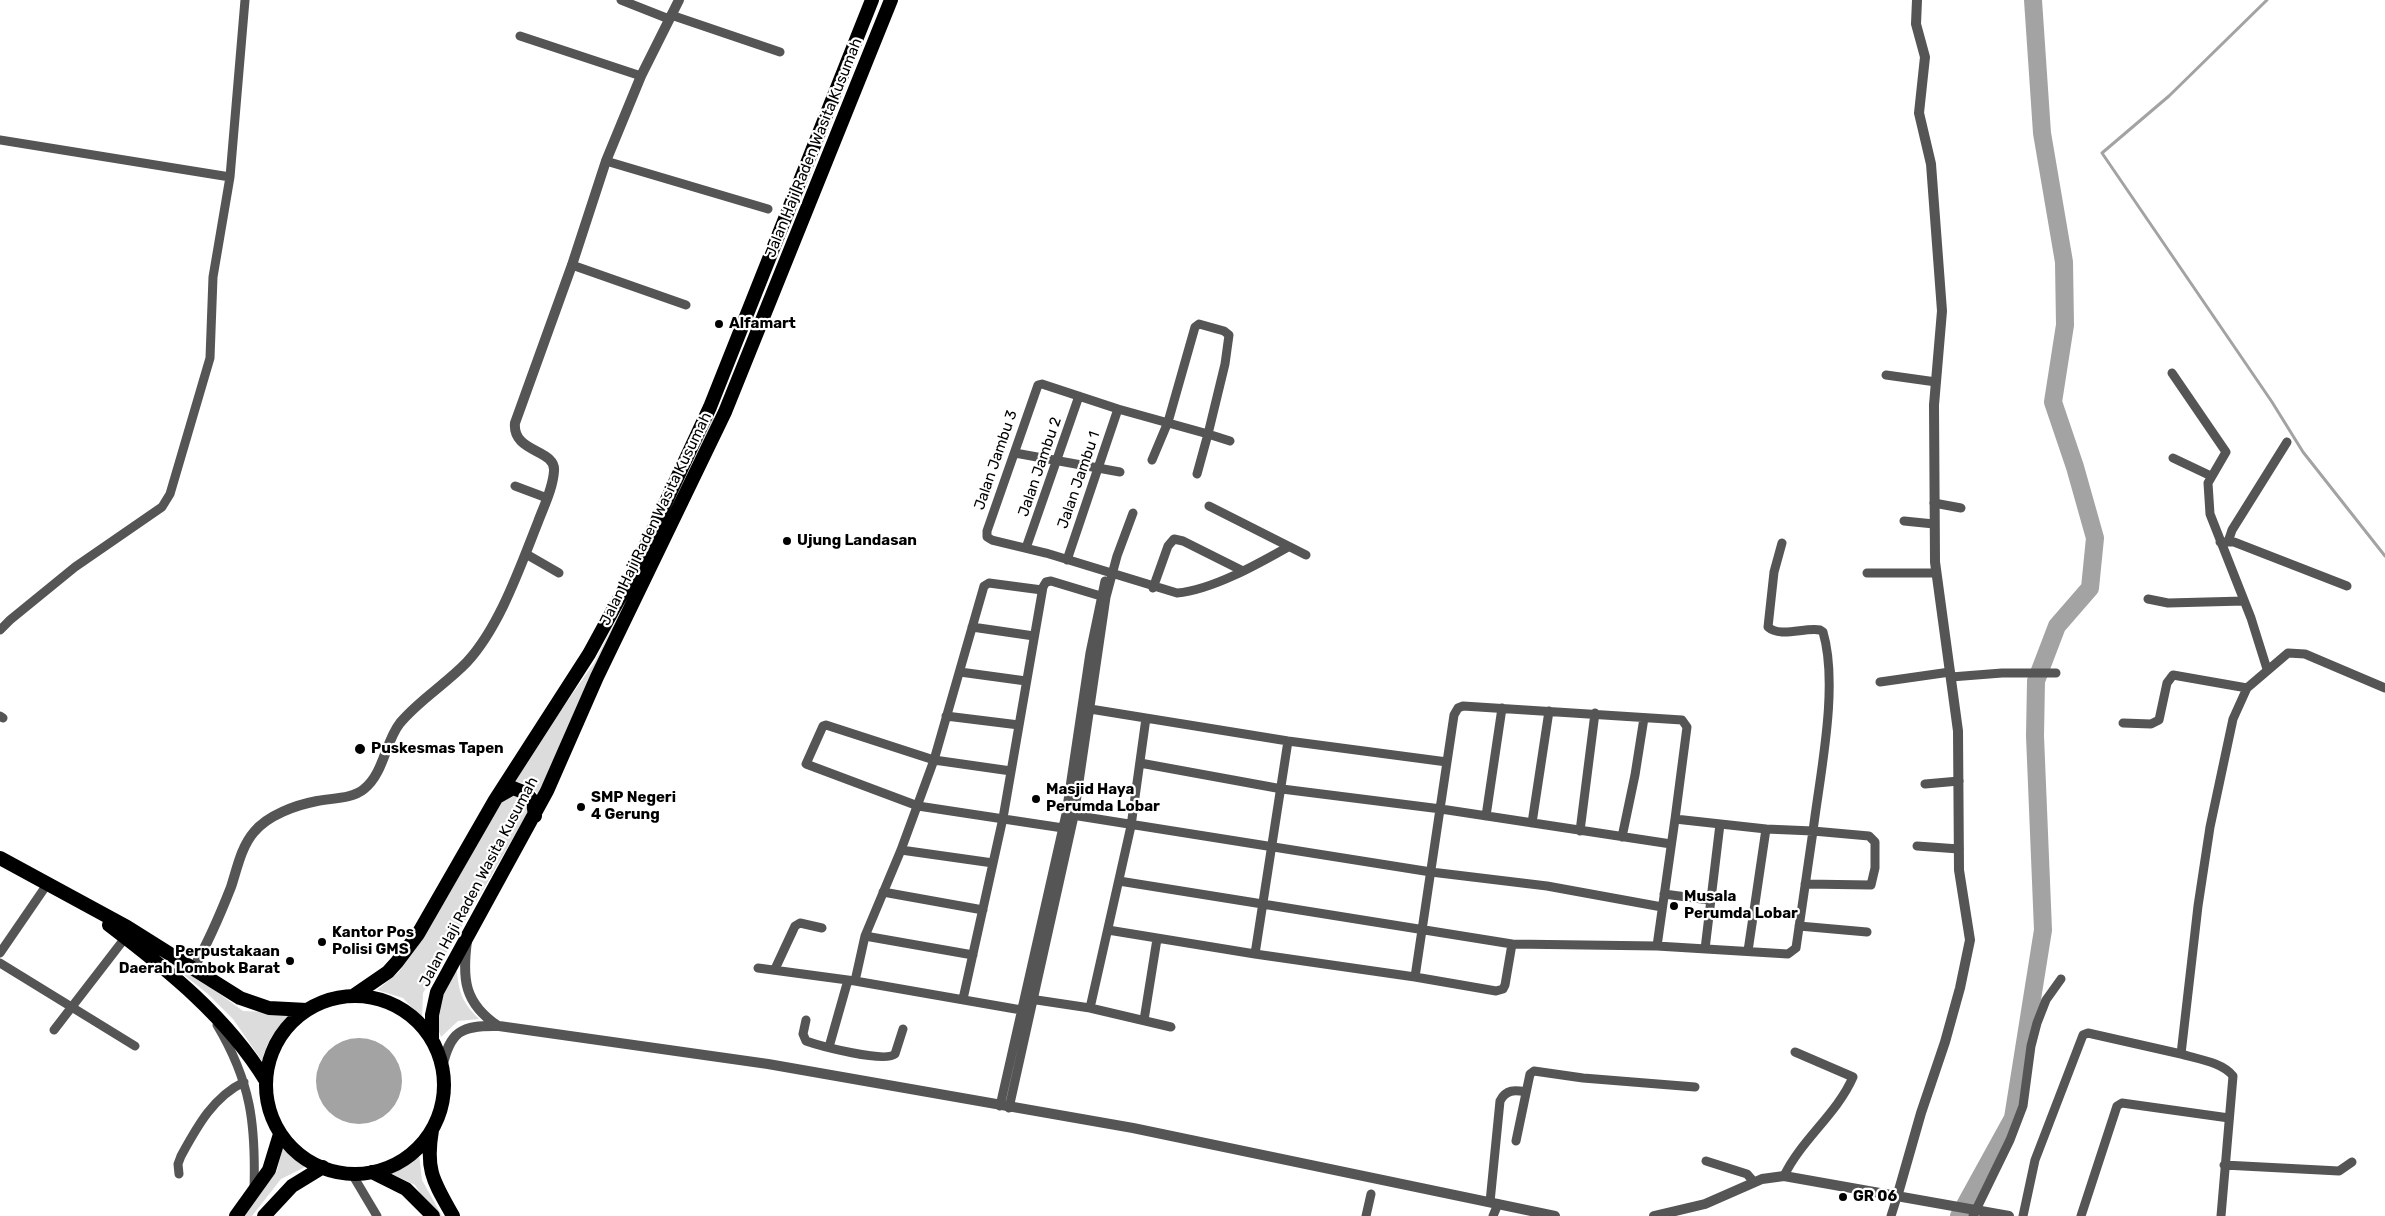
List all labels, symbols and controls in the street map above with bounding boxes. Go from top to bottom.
street label: Jalan Haji Raden Wasita Kusumah [762,36,866,260]
place label: Alfamart [729,315,796,333]
marker: Alfamart [713,318,725,330]
street label: Jalan Jambu 3 [971,408,1021,512]
street label: Jalan Haji Raden Wasita Kusumah [596,409,716,629]
street label: Jalan Jambu 2 [1015,415,1065,519]
street label: Jalan Jambu 1 [1054,429,1104,531]
place label: Ujung Landasan [797,532,917,550]
marker: Ujung Landasan [781,535,793,547]
place label: Puskesmas Tapen [371,740,504,758]
marker: Puskesmas Tapen [353,742,367,756]
street label: Jalan Haji Raden Wasita Kusumah [416,774,542,990]
place label: Masjid Haya Perumda Lobar [1046,781,1160,816]
place label: SMP Negeri 4 Gerung [591,789,676,824]
marker: Masjid Haya Perumda Lobar [1030,793,1042,805]
marker: SMP Negeri 4 Gerung [575,801,587,813]
place label: Musala Perumda Lobar [1684,888,1798,923]
marker: Musala Perumda Lobar [1668,900,1680,912]
place label: Kantor Pos Polisi GMS [332,924,414,959]
marker: Kantor Pos Polisi GMS [316,936,328,948]
place label: Perpustakaan Daerah Lombok Barat [119,943,280,978]
marker: Perpustakaan Daerah Lombok Barat [284,955,296,967]
place label: GR 06 [1853,1188,1897,1206]
marker: GR 06 [1837,1191,1849,1203]

